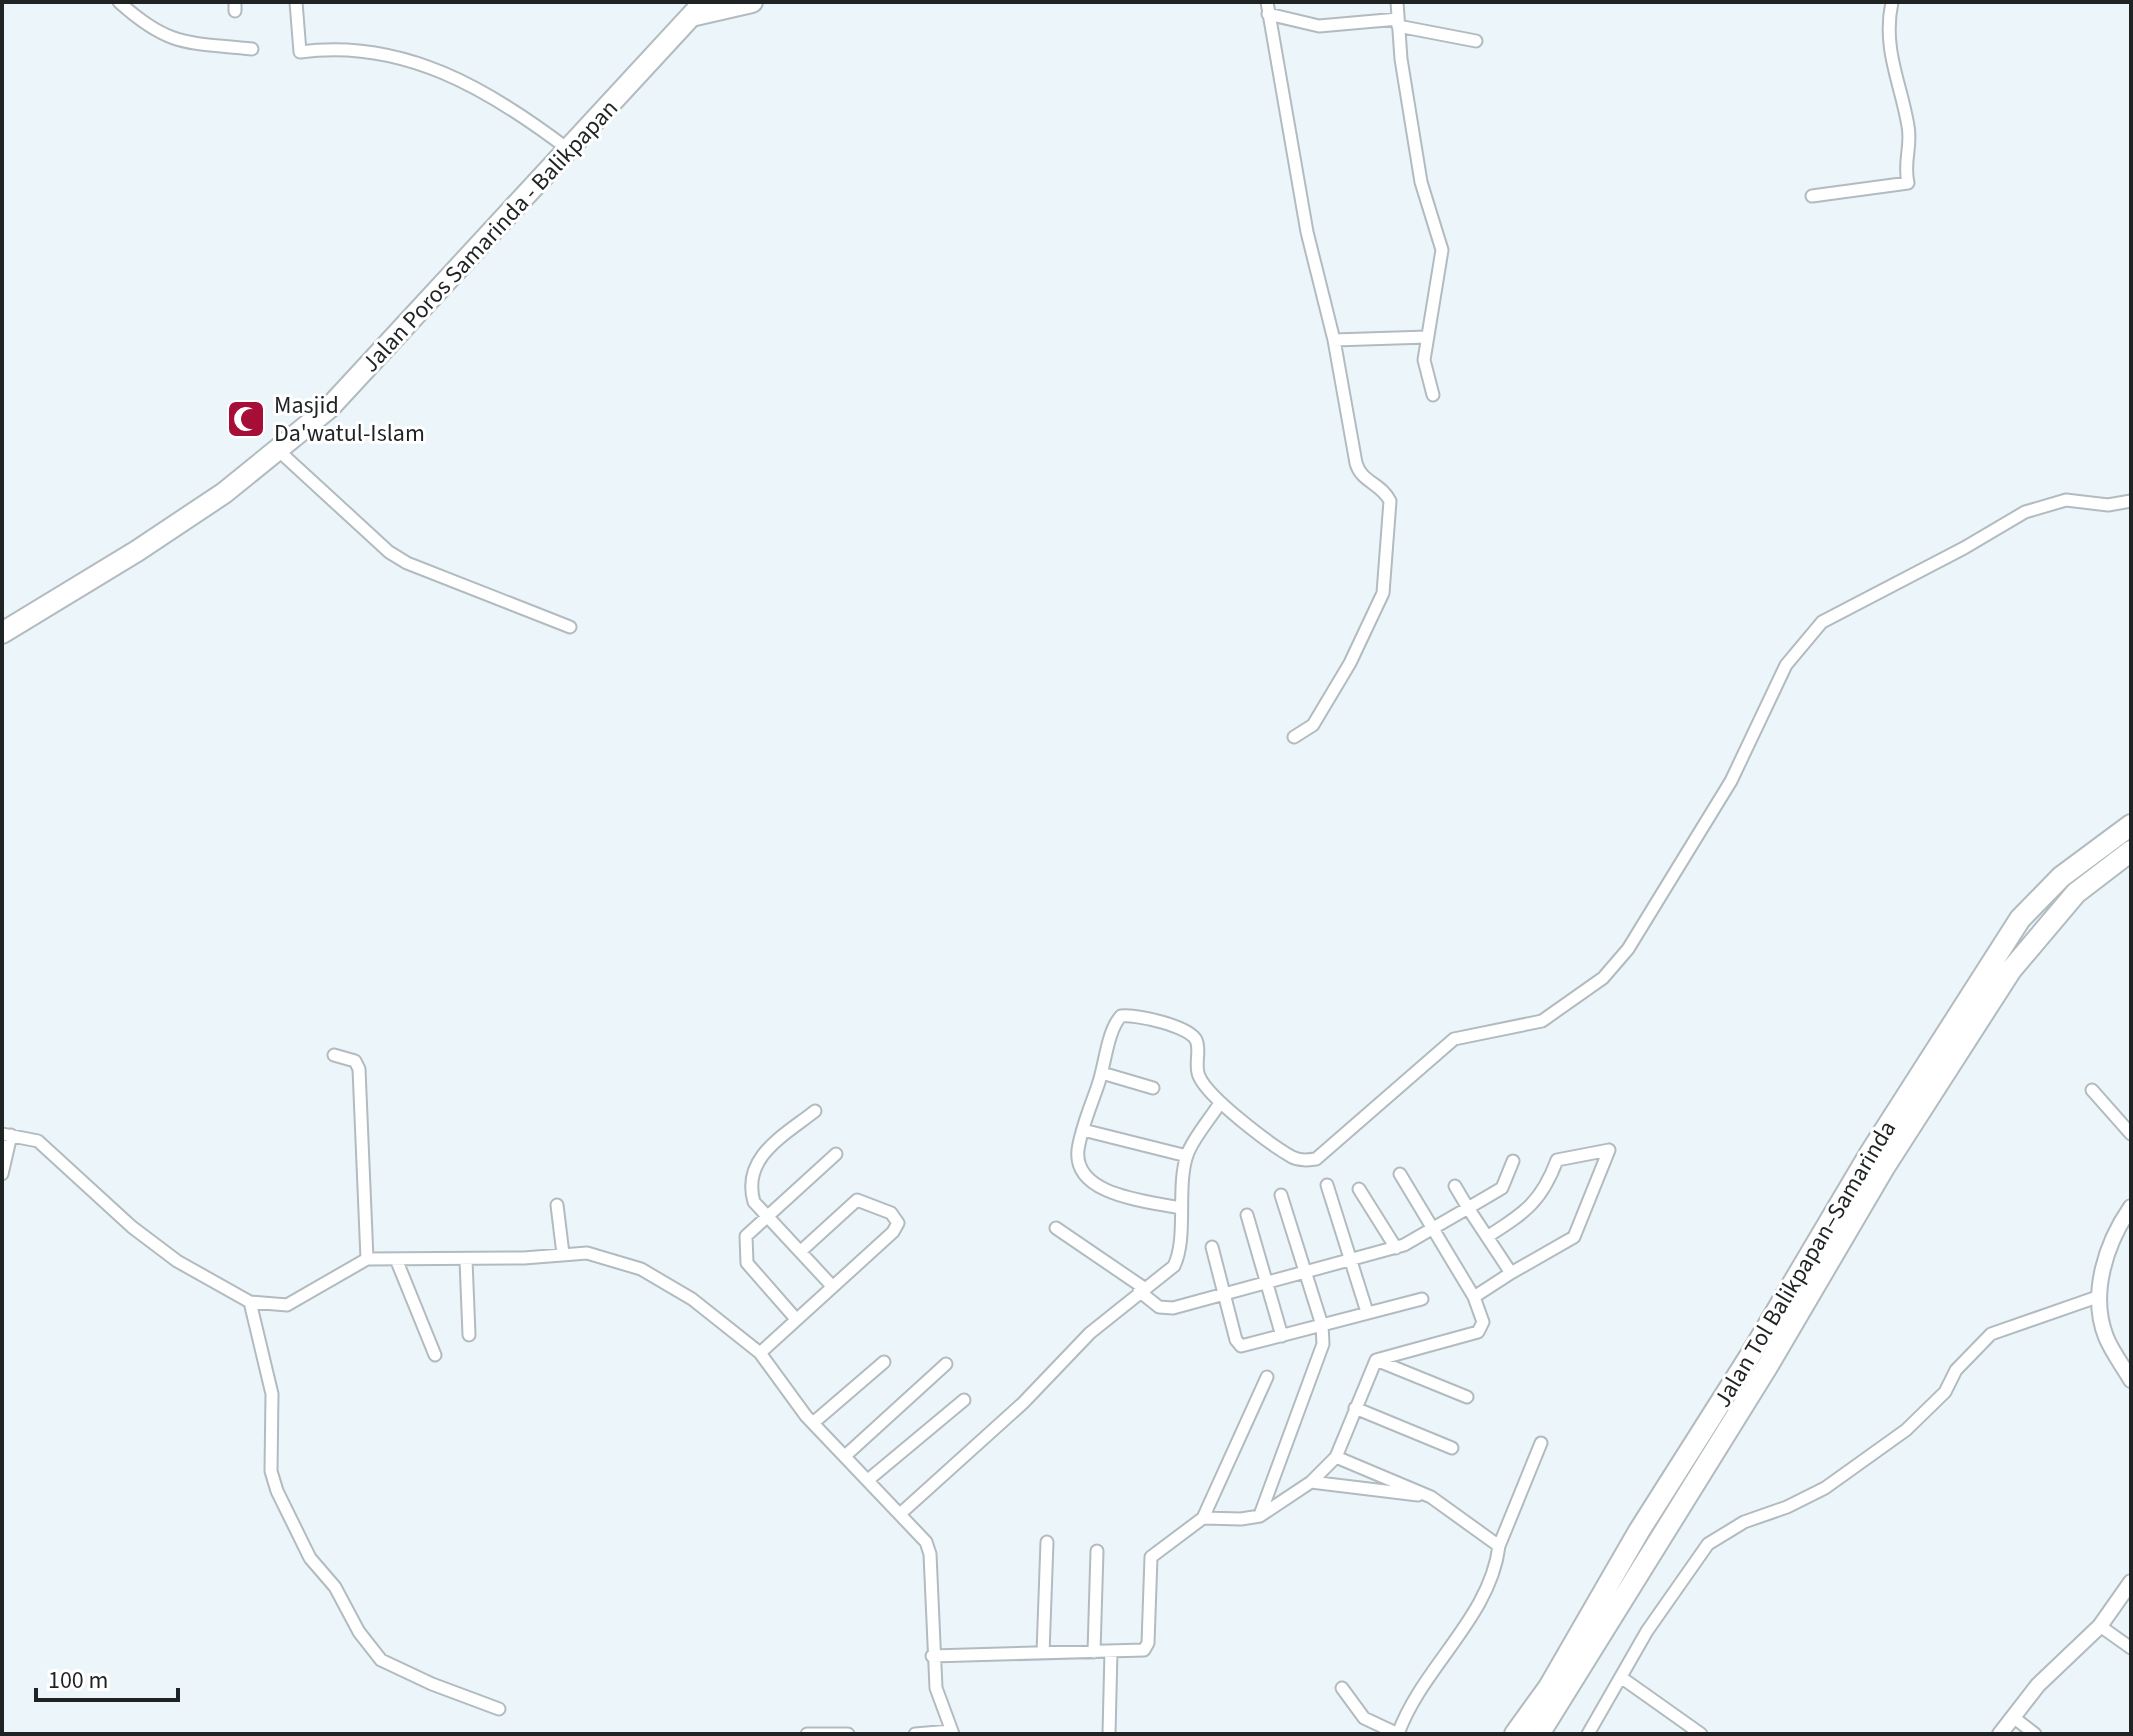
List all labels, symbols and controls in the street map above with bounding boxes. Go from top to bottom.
street label: Jalan Poros Samarinda - Balikpapan [354,92,626,380]
place label: Masjid Da'watul-Islam [274,388,425,451]
mosque icon: Masjid Da'watul-Islam [225,398,267,440]
street label: Jalan Tol Balikpapan–Samarinda [1705,1114,1905,1414]
scale bar [36,1652,178,1702]
text: 100 m [48,1663,108,1698]

